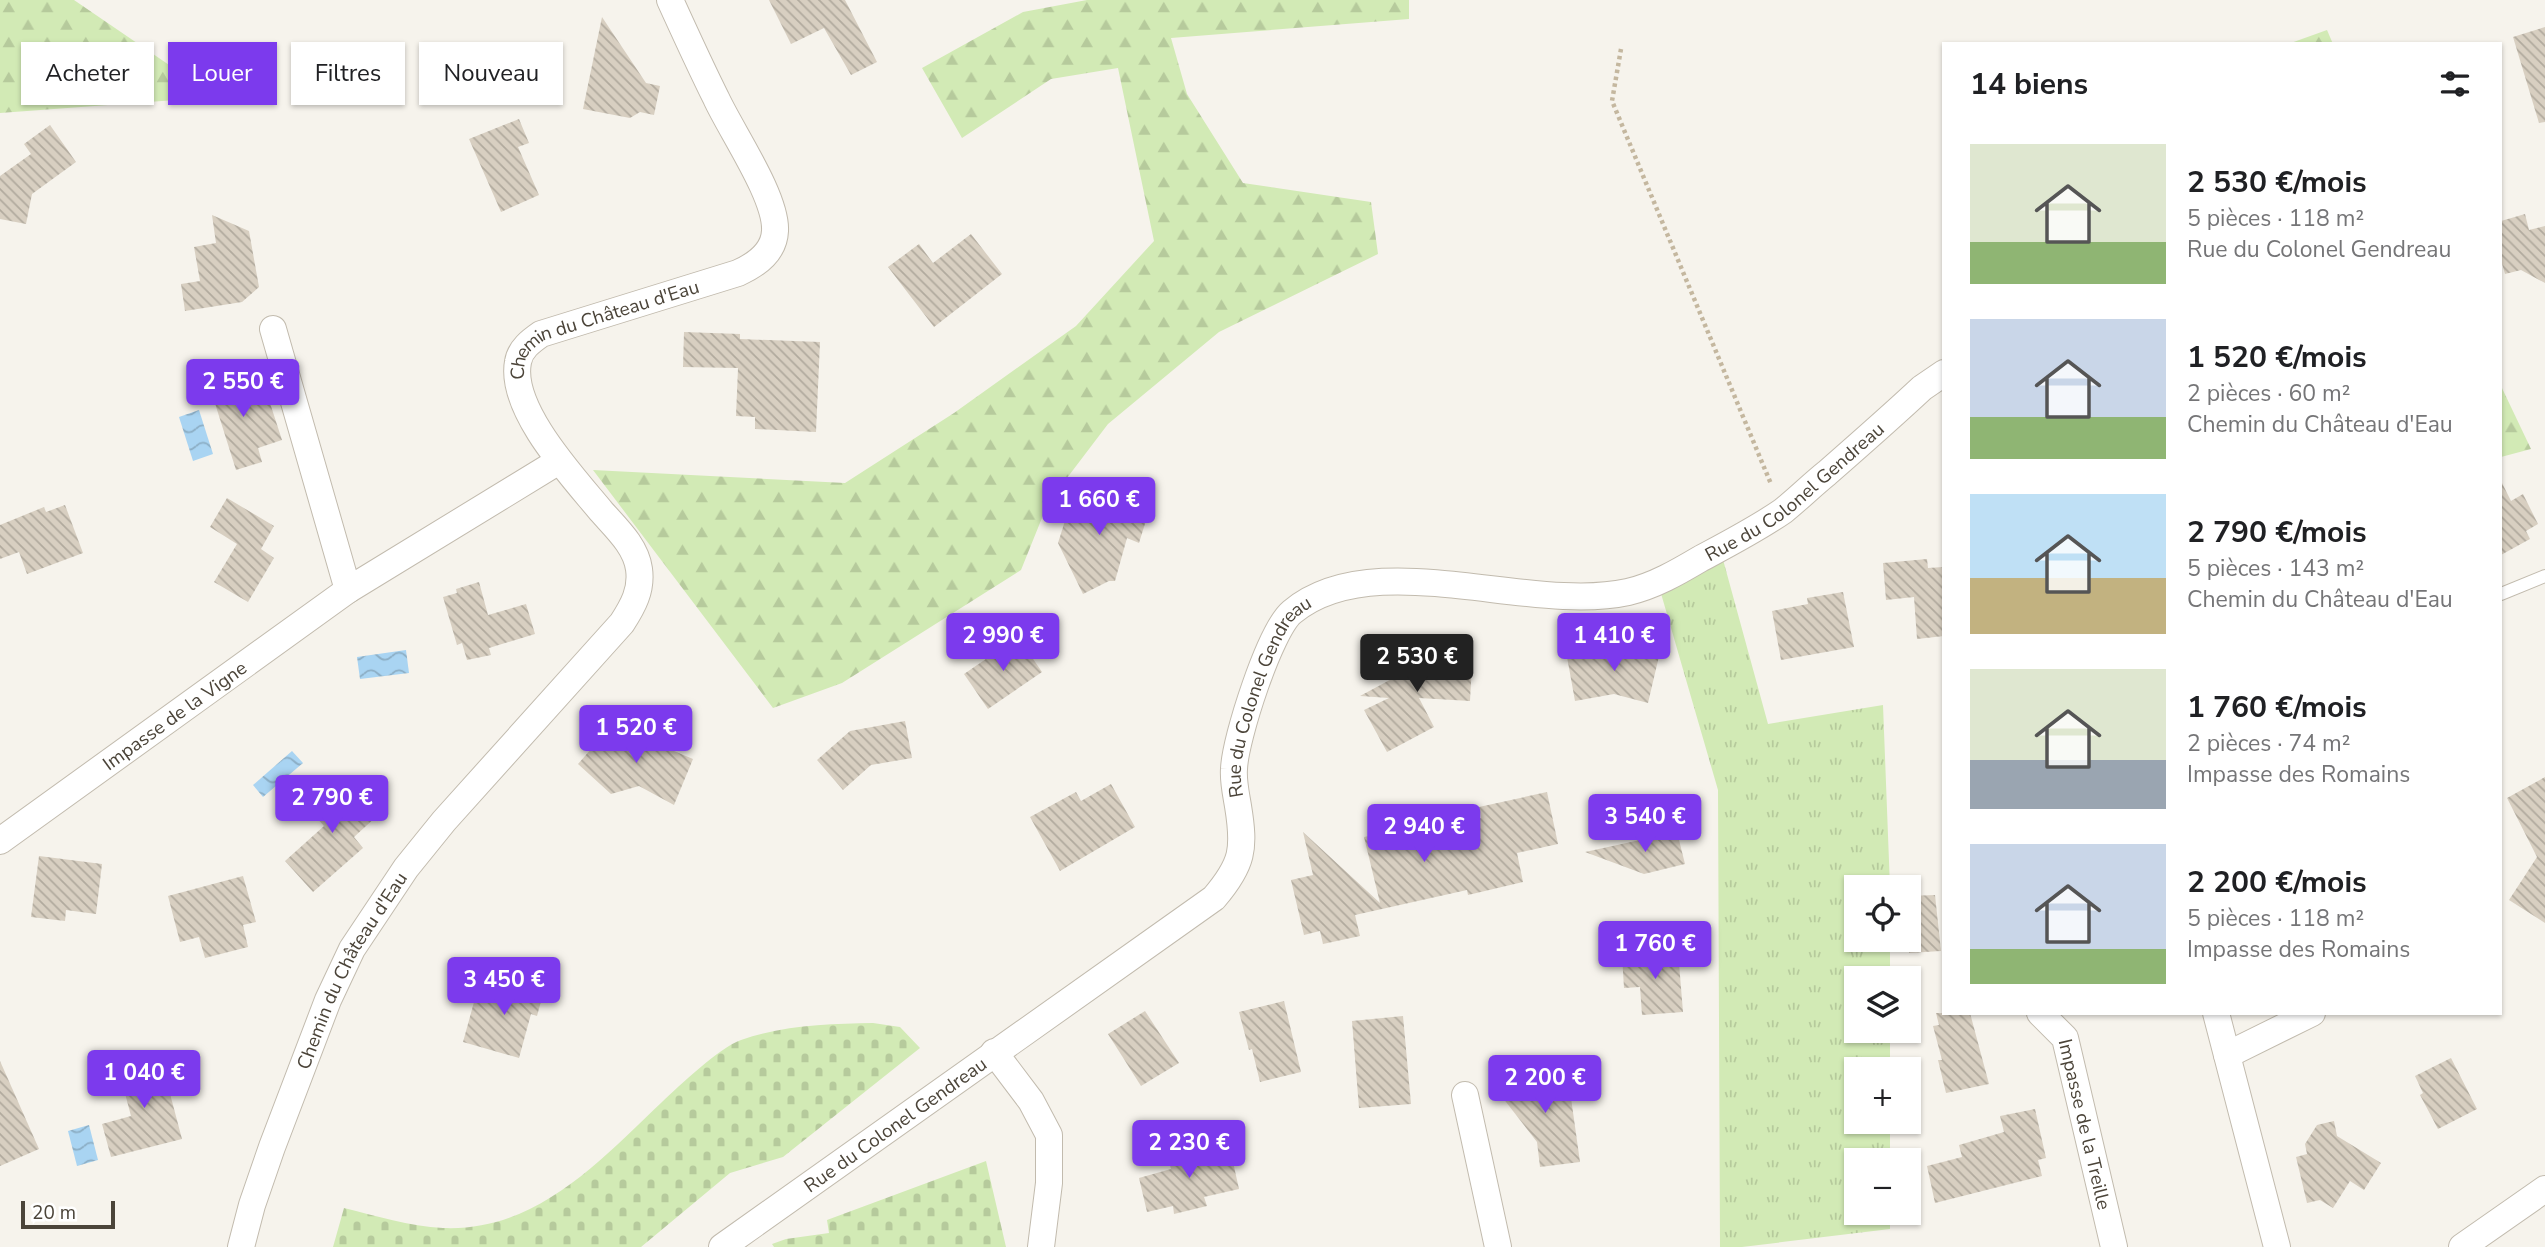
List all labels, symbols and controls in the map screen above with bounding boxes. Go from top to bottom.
chip: Acheter [21,42,154,105]
chip: Louer [168,42,277,105]
chip: Filtres [291,42,405,105]
chip: Nouveau [419,42,563,105]
text: 14 biens [1970,64,2088,105]
icon: filters [2436,65,2474,103]
text: 2 530 €/mois [2187,162,2367,203]
icon: home [2026,172,2110,256]
text: 5 pièces · 118 m² [2187,203,2364,234]
text: Rue du Colonel Gendreau [2187,234,2451,265]
street label: Chemin du Château d'Eau [505,274,702,380]
text: 1 520 €/mois [2187,337,2367,378]
icon: home [2026,347,2110,431]
pin: 2 550 € [178,360,308,419]
text: 2 550 € [202,366,284,397]
text: 2 pièces · 60 m² [2187,378,2350,409]
text: Chemin du Château d'Eau [2187,409,2453,440]
street label: Rue du Colonel Gendreau [1701,417,1890,568]
pin: 1 660 € [1034,477,1164,537]
text: 1 660 € [1058,484,1140,515]
text: 2 790 €/mois [2187,512,2367,553]
icon: home [2026,522,2110,606]
text: 5 pièces · 143 m² [2187,553,2364,584]
text: Chemin du Château d'Eau [2187,584,2453,615]
street label: Rue du Colonel Gendreau [1222,590,1317,799]
pin: 2 990 € [938,614,1068,673]
pin: 1 410 € [1549,614,1679,673]
text: 2 990 € [962,620,1044,651]
text: 1 410 € [1573,620,1655,651]
pin: 2 530 € [1352,634,1482,694]
text: 2 530 € [1376,641,1458,672]
street label: Impasse de la Vigne [98,655,252,777]
text: 1 760 €/mois [2187,687,2367,728]
icon: home [2026,697,2110,781]
pin: 1 520 € [571,706,701,765]
text: 1 520 € [595,712,677,743]
text: 2 pièces · 74 m² [2187,728,2350,759]
text: Impasse des Romains [2187,759,2410,790]
pin: 2 790 € [267,776,397,835]
text: 2 790 € [291,782,373,813]
pin: 3 540 € [1580,794,1710,854]
text: 3 540 € [1604,801,1686,832]
pin: 2 940 € [1359,804,1489,864]
text: 2 940 € [1383,811,1465,842]
text: 2 200 €/mois [2187,862,2367,903]
street label: Chemin du Château d'Eau [291,867,414,1073]
icon: home [2026,872,2110,956]
map controls [1844,875,1921,1225]
button: locate [1844,875,1921,952]
text: 5 pièces · 118 m² [2187,903,2364,934]
pin: 1 760 € [1590,922,1720,981]
text: 1 760 € [1614,928,1696,959]
text: Impasse des Romains [2187,934,2410,965]
pin: 3 450 € [439,958,569,1017]
text: 3 450 € [463,964,545,995]
button: layers [1844,966,1921,1043]
street label: Impasse de la Treille [2052,1037,2117,1213]
pin: 1 040 € [79,1050,209,1110]
street label: Rue du Colonel Gendreau [799,1051,992,1199]
pin: 2 200 € [1480,1056,1610,1115]
text: 1 040 € [103,1057,185,1088]
button: + [1844,1057,1921,1134]
text: 2 200 € [1504,1062,1586,1093]
pin: 2 230 € [1124,1120,1254,1180]
text: 2 230 € [1148,1127,1230,1158]
button: − [1844,1148,1921,1225]
scale bar [21,1198,116,1230]
text: 20 m [32,1200,76,1226]

